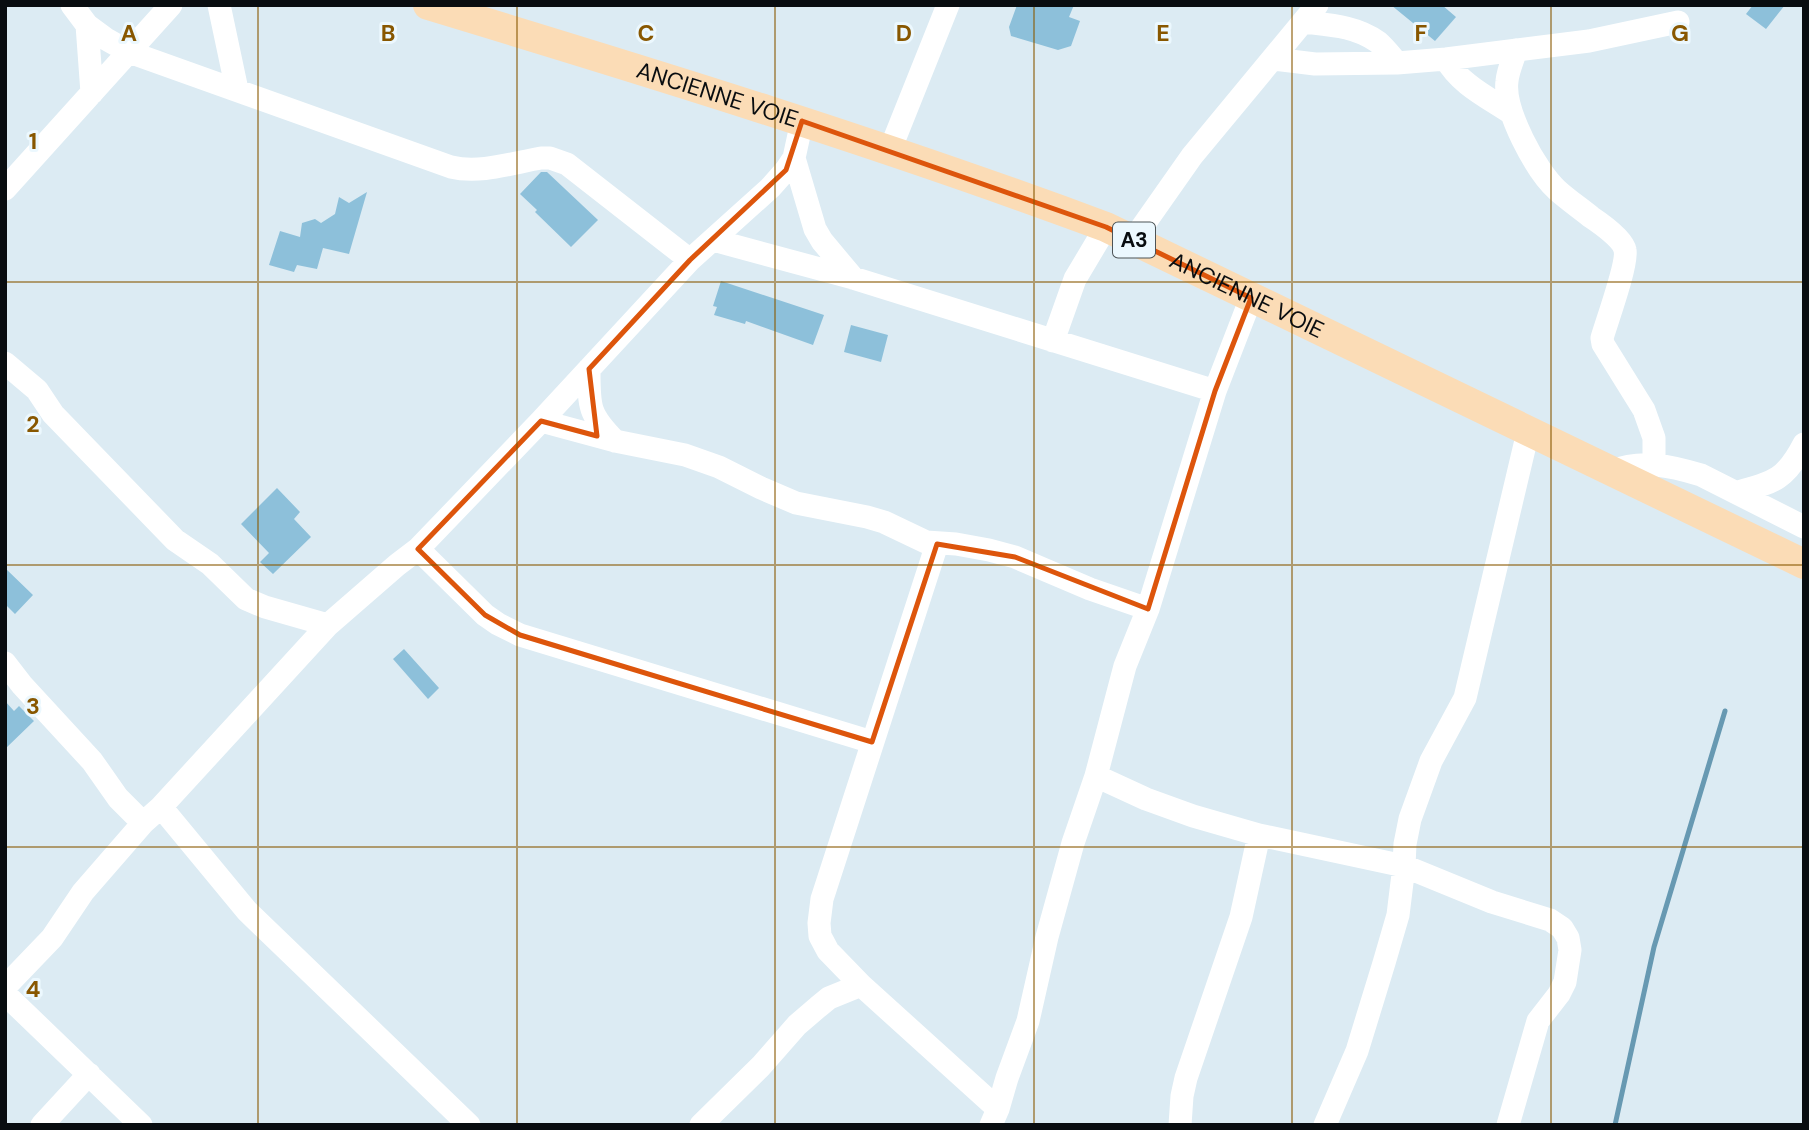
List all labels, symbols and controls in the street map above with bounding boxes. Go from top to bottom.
text: A [121,18,137,48]
text: B [381,18,395,48]
text: C [638,18,654,48]
text: D [896,18,912,48]
text: E [1156,18,1170,48]
text: F [1415,18,1428,48]
text: G [1671,18,1689,48]
street label: ANCIENNE VOIE [633,55,802,134]
text: 1 [29,126,37,156]
road number: A3 [1113,222,1155,258]
street label: ANCIENNE VOIE [1165,245,1329,345]
text: 2 [26,409,40,439]
text: 3 [26,691,40,721]
text: 4 [26,974,41,1004]

